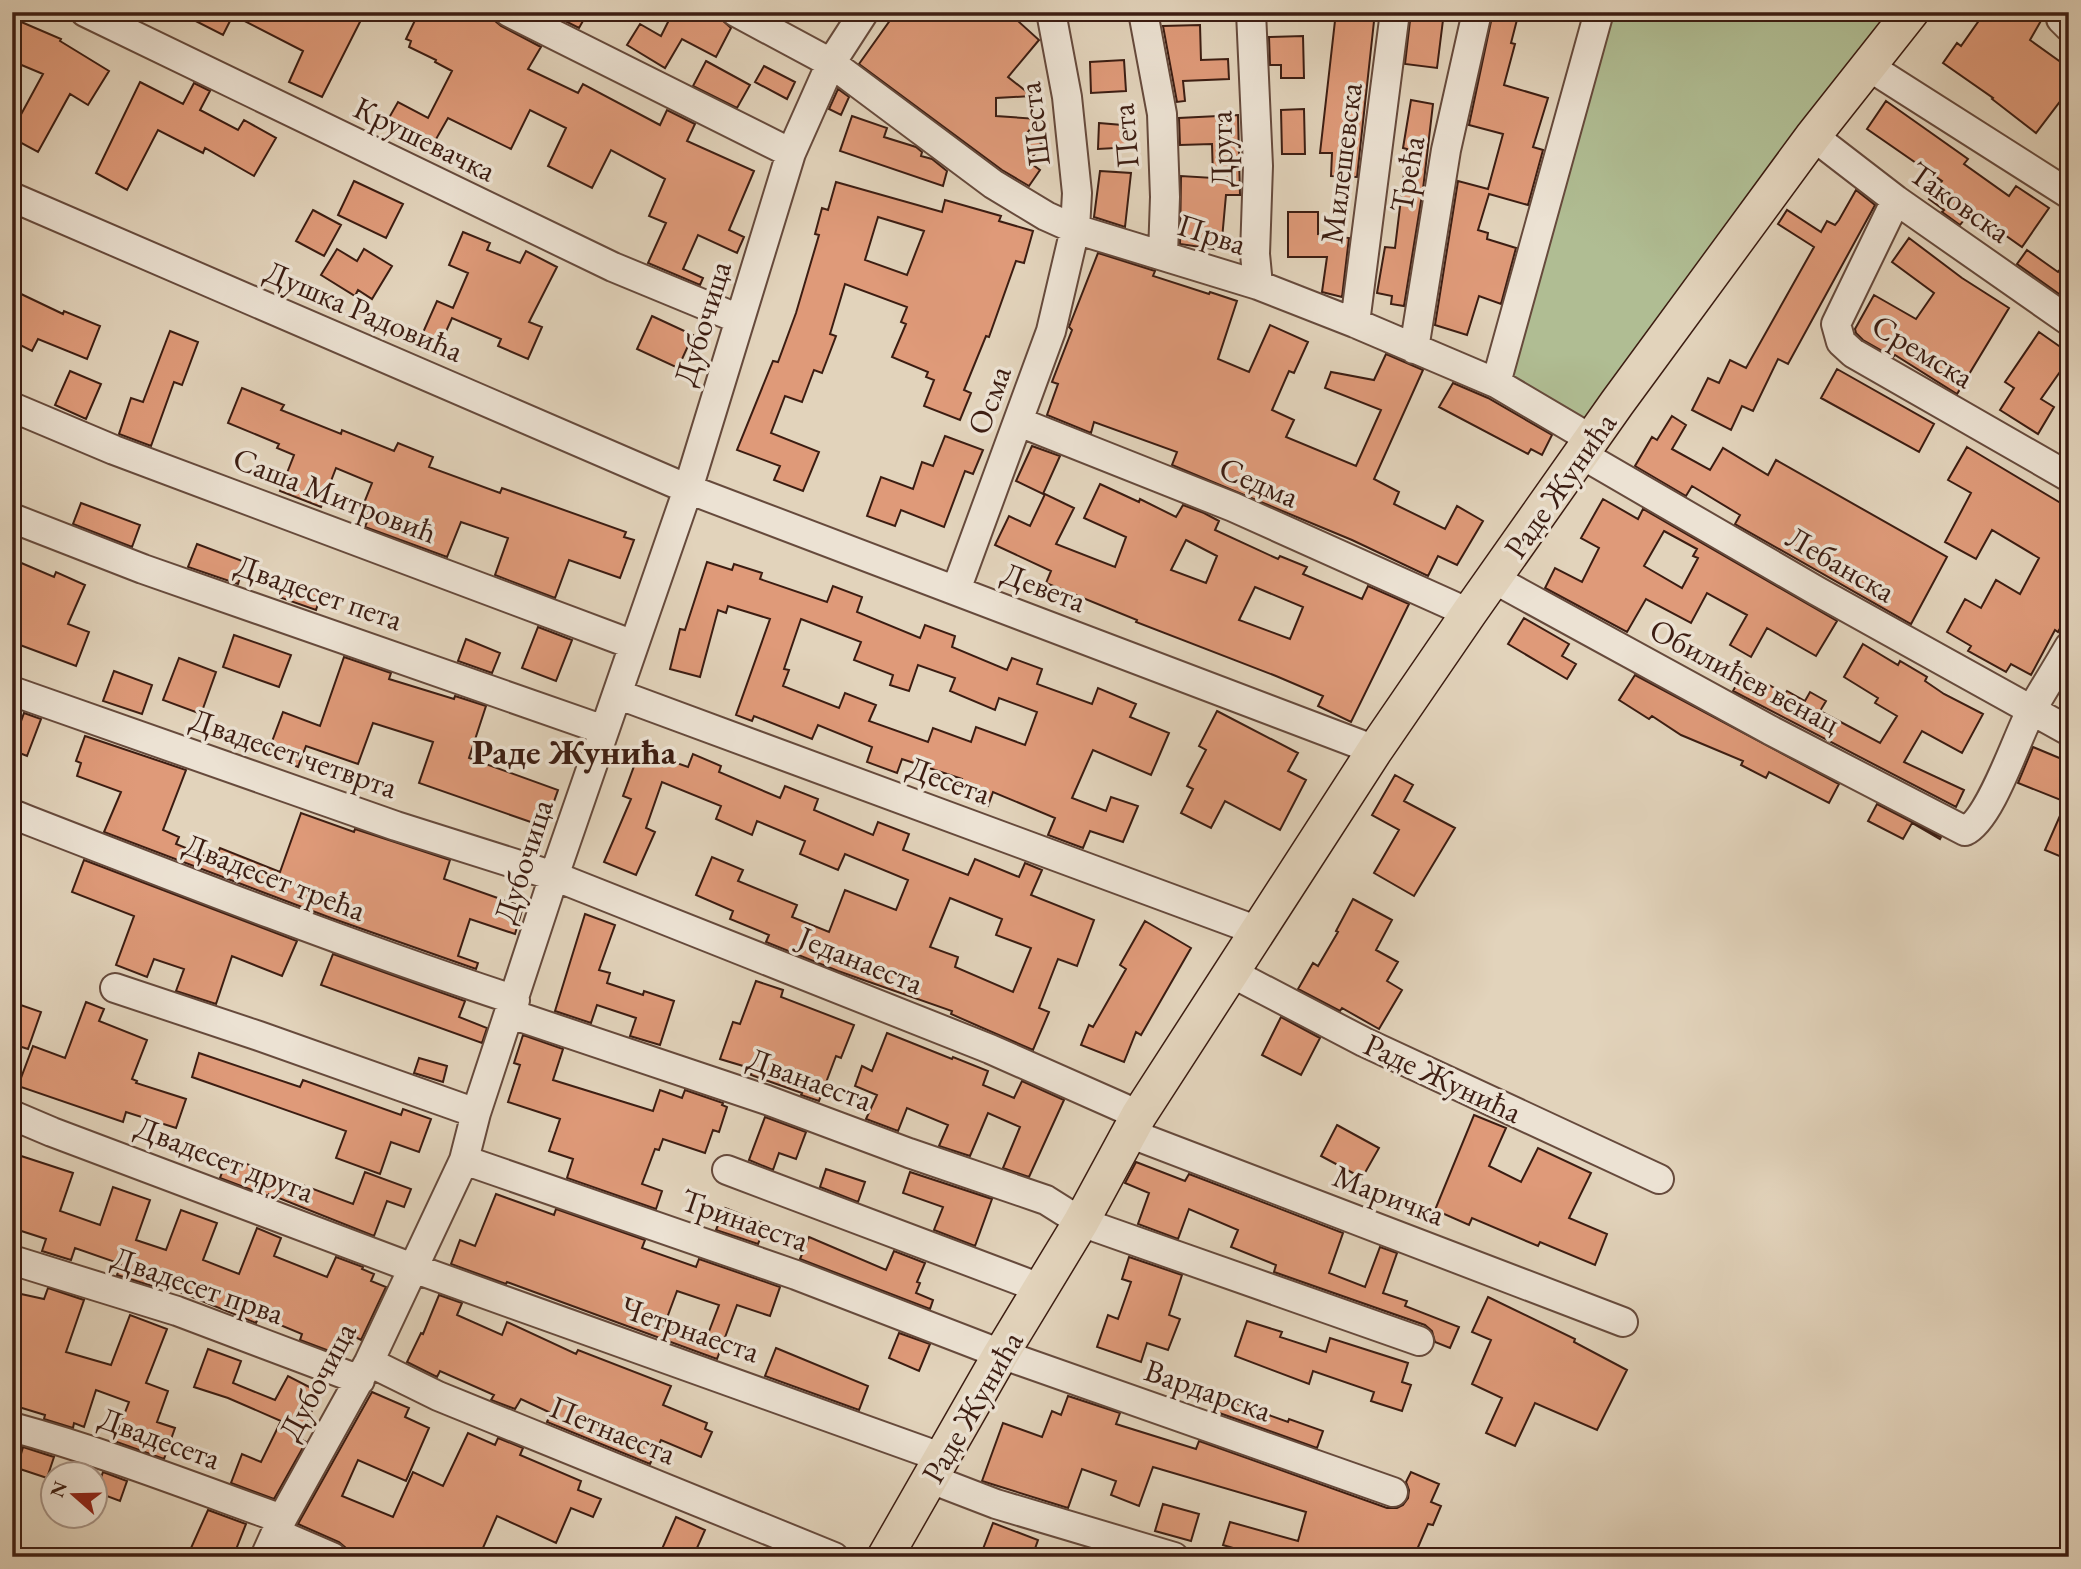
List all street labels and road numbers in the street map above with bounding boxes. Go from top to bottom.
street label: Шеста [1008,79,1060,168]
street label: Милешевска [1310,80,1372,246]
street label: Крушевачка [347,87,503,192]
street label: Пета [1101,102,1149,170]
street label: Друга [1199,110,1243,188]
street label: Трећа [1380,132,1434,215]
street label: Таковска [1901,152,2019,252]
street label: Прва [1172,203,1252,265]
street label: Душка Радовића [258,250,470,372]
street label: Дубочица [663,255,741,390]
street label: Сремска [1864,304,1982,398]
street label: Осма [957,360,1021,440]
street label: Раде Жунића [1494,403,1626,566]
street label: Саша Митровић [227,437,443,553]
street label: Седма [1213,447,1305,518]
street label: Лебанска [1779,516,1903,612]
street label: Двадесет пета [230,544,409,640]
street label: Девета [996,552,1092,622]
street label: Обилићев венац [1643,608,1848,744]
street label: Двадесет четврта [185,698,403,808]
street label: Десета [902,746,997,814]
street label: Дубочица [483,793,563,928]
street label: Двадесет трећа [178,823,372,931]
street label: Једанаеста [790,915,930,1004]
street label: Раде Жунића [1357,1023,1529,1133]
street label: Дванаеста [742,1037,878,1121]
street label: Двадесет друга [129,1106,321,1212]
street label: Маричка [1327,1155,1451,1236]
street label: Тринаеста [676,1179,815,1261]
street label: Двадесет прва [107,1236,290,1334]
street label: Четрнаеста [615,1286,765,1372]
street label: Дубочица [268,1314,366,1447]
street label: Раде Жунића [911,1323,1033,1491]
street label: Вардарска [1139,1349,1277,1431]
street label: Петнаеста [544,1386,683,1474]
street label: Двадесета [93,1397,227,1479]

